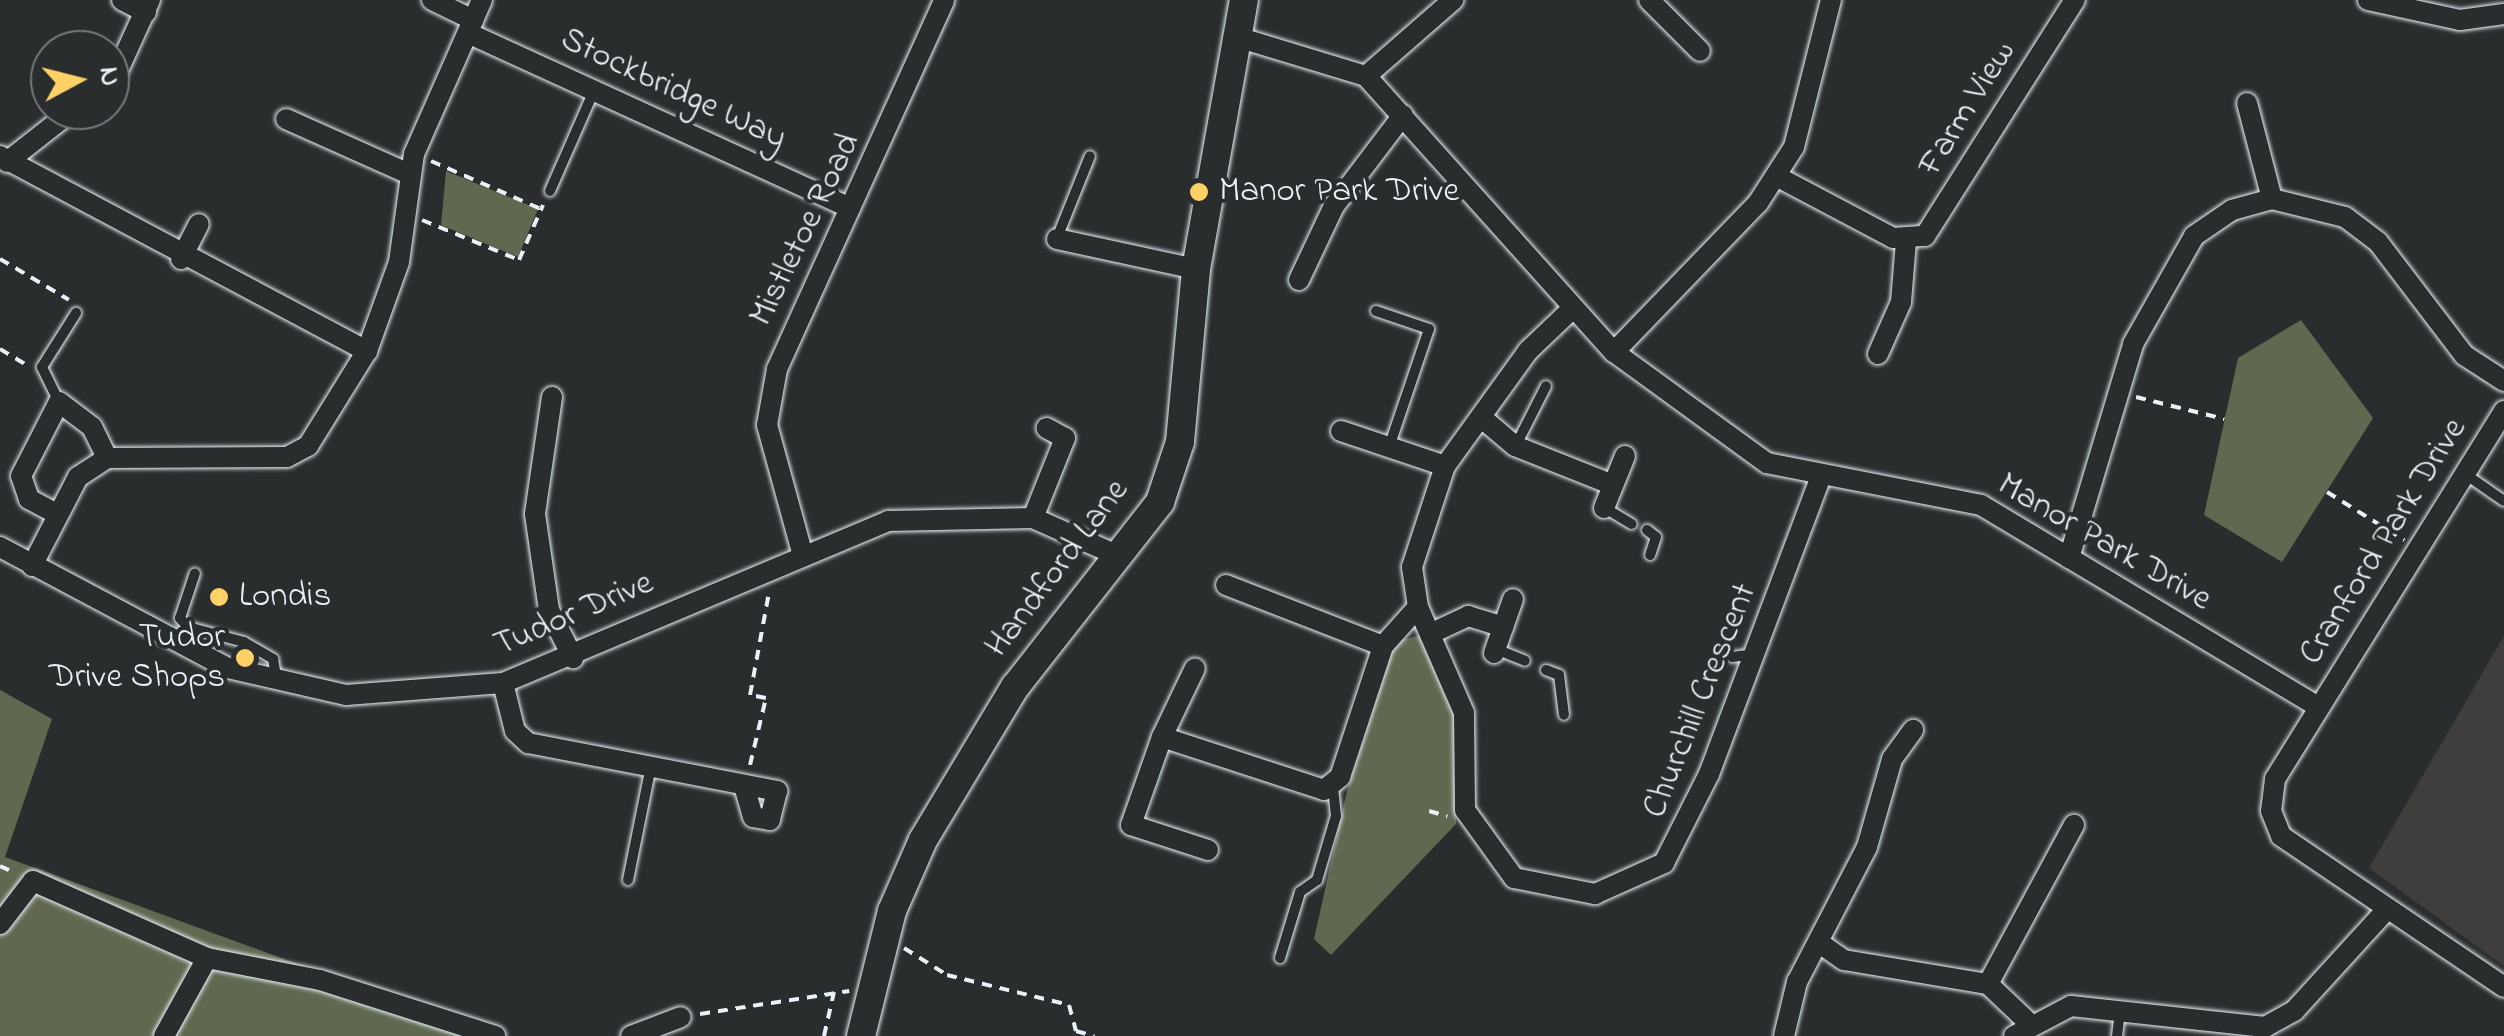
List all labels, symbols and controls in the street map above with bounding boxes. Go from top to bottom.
street label: Stockbridge Way [553,19,793,161]
north arrow [30,30,130,130]
street label: Farm View [1910,34,2026,184]
text: N [87,65,130,88]
street label: Mistletoe Road [741,127,871,333]
place label: Manor Park Drive [1219,171,1459,213]
marker: Manor Park Drive [1188,181,1210,203]
street label: Cranford Park Drive [2291,411,2477,673]
street label: Manor Park Drive [1989,465,2219,621]
street label: Handford Lane [977,471,1139,667]
street label: Tudor Drive [488,563,660,667]
place label: Londis [239,576,331,618]
street label: Churchill Crescent [1635,578,1767,824]
marker: Londis [208,586,230,608]
place label: Tudor Drive Shops [49,617,225,699]
marker: Tudor Drive Shops [234,647,256,669]

